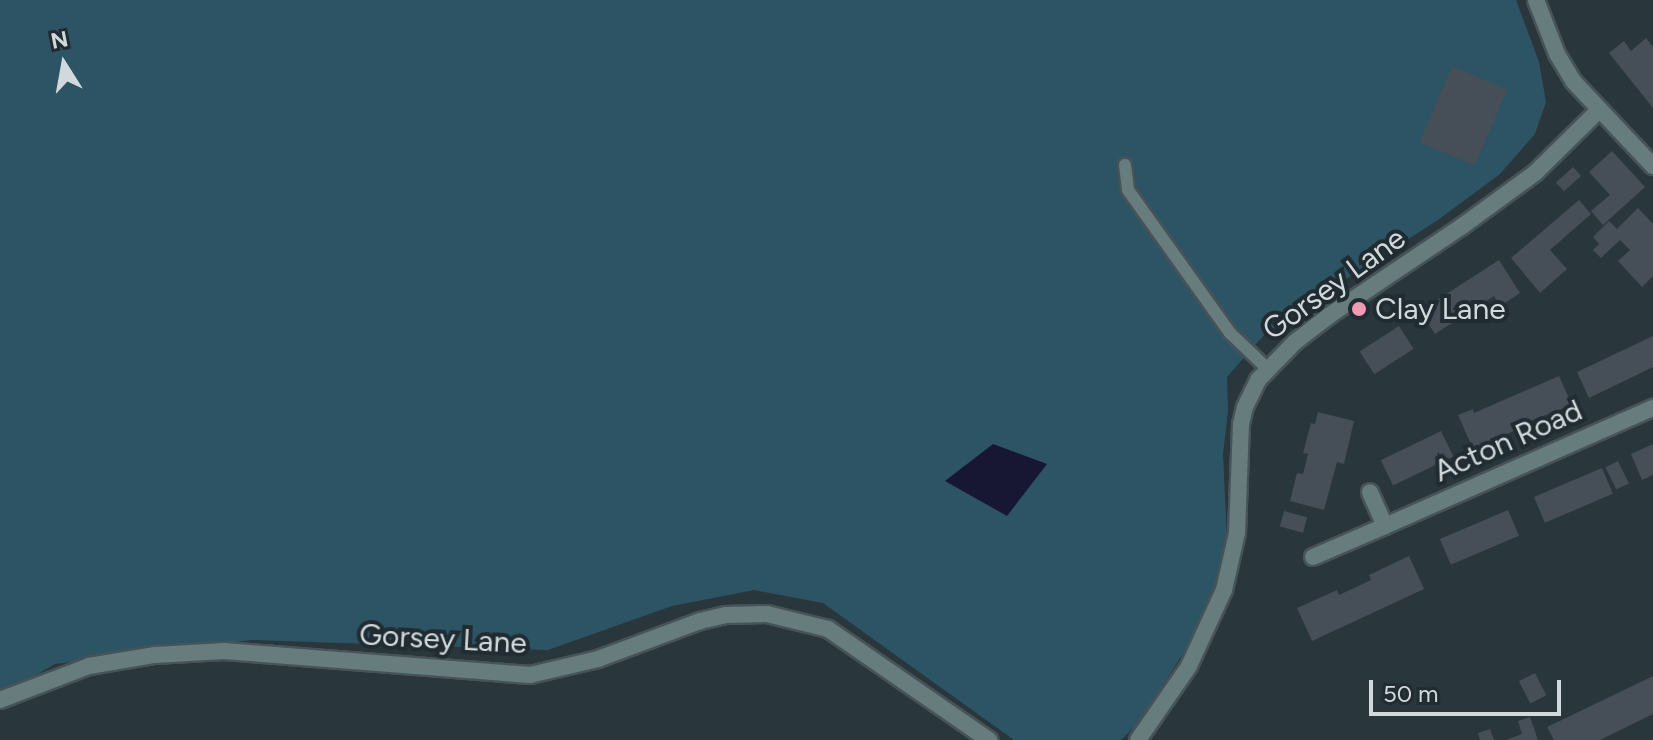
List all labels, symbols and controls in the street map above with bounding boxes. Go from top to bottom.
north arrow [24,24,104,104]
text: N [48,25,70,55]
street label: Gorsey Lane [1256,220,1412,348]
place label: Clay Lane [1375,291,1506,327]
marker: Clay Lane [1350,300,1368,318]
street label: Acton Road [1428,392,1588,490]
street label: Gorsey Lane [358,617,528,661]
scale bar [1373,664,1565,714]
text: 50 m [1383,679,1439,708]

